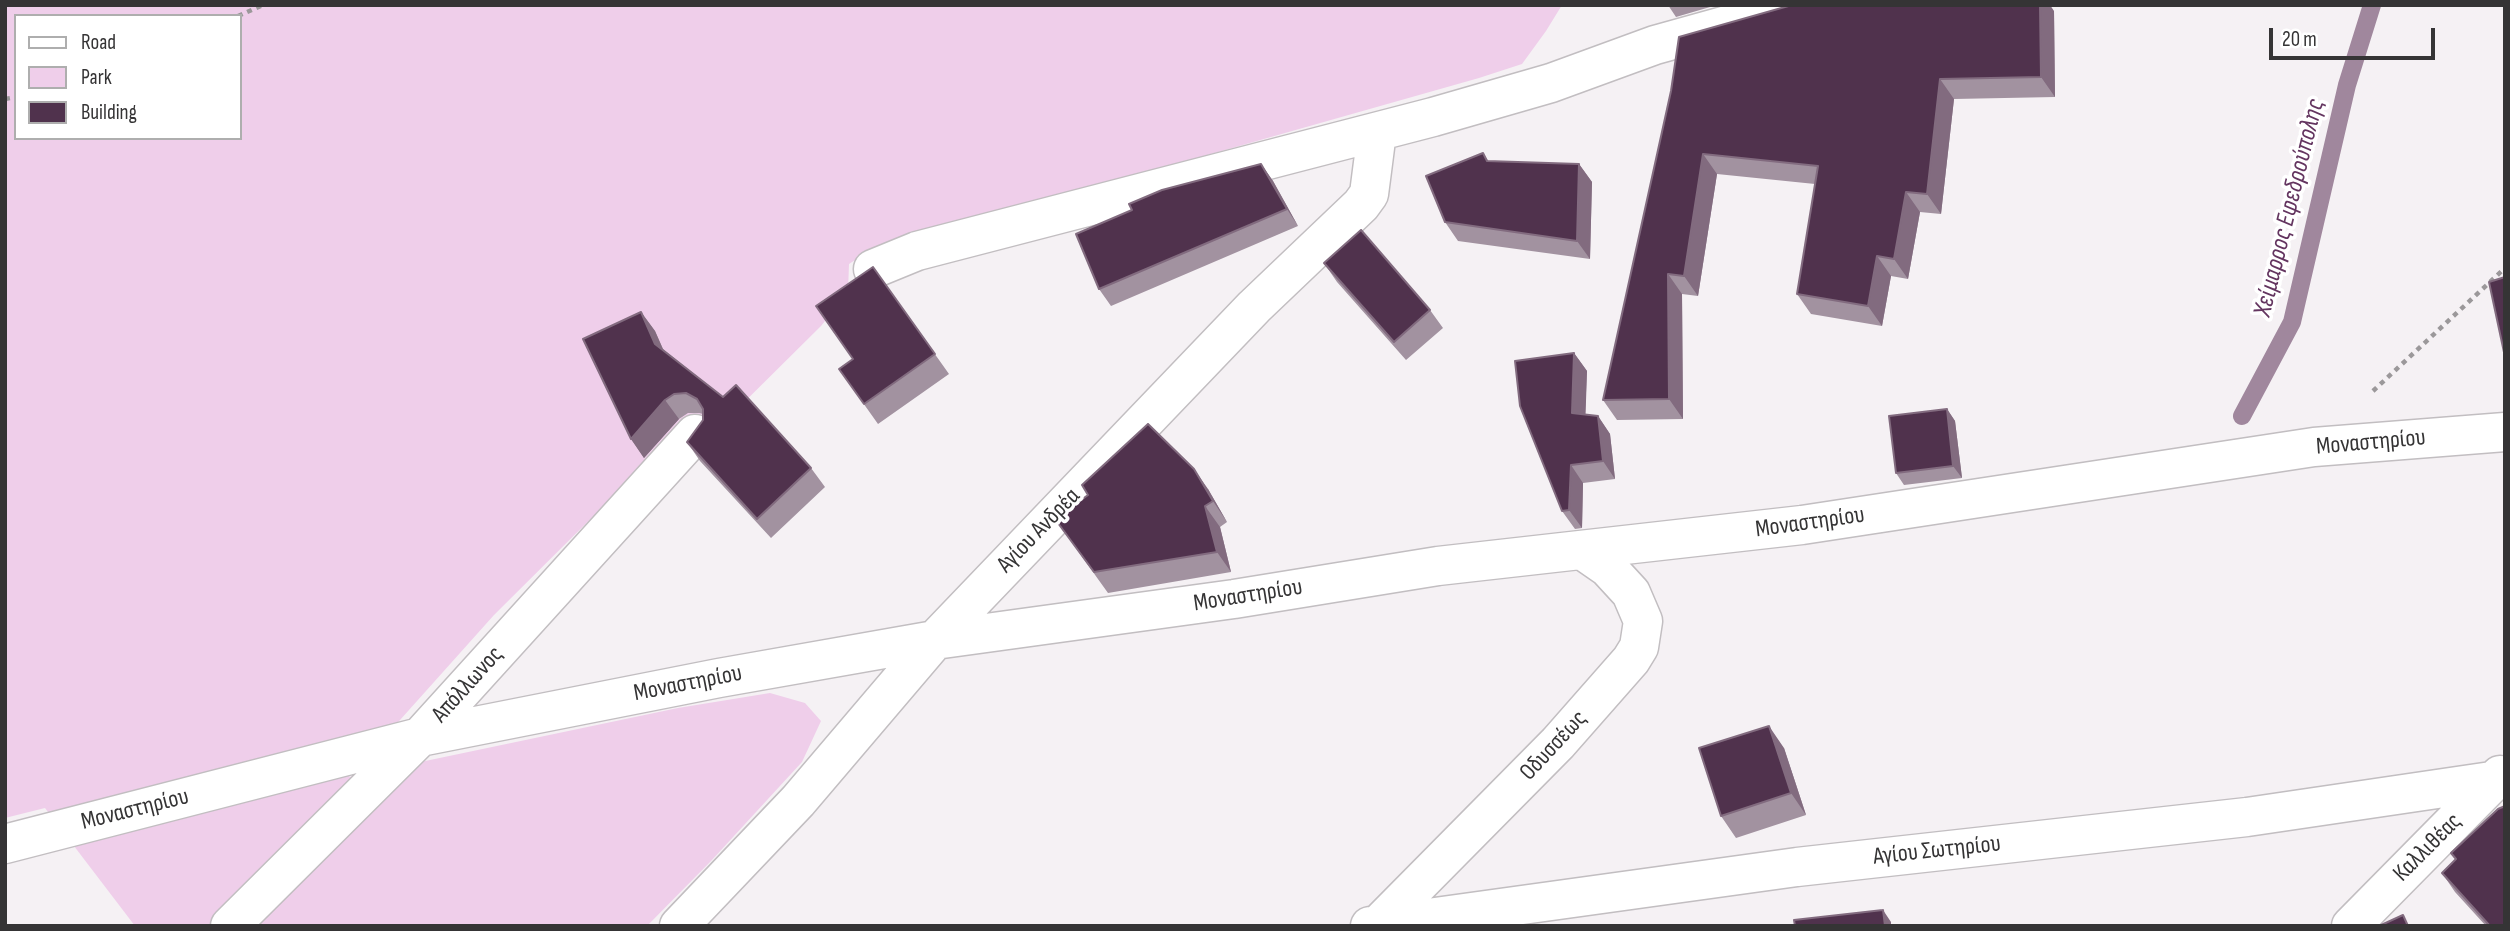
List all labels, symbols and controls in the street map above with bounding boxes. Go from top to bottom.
legend [14,14,242,140]
scale bar [2272,14,2438,58]
text: 20 m [2282,27,2317,52]
text: Road [81,30,116,55]
text: Park [81,65,112,90]
water label: Χείμαρρος Εφεδρούπολης [2248,96,2332,320]
text: Building [81,100,137,125]
street label: Μοναστηρίου [2315,424,2427,462]
street label: Αγίου Ανδρέα [992,483,1086,579]
street label: Μοναστηρίου [1754,501,1866,545]
street label: Μοναστηρίου [1192,573,1304,619]
street label: Απόλλωνος [426,641,510,729]
street label: Μοναστηρίου [631,659,745,709]
street label: Οδυσσέως [1514,705,1594,787]
street label: Μοναστηρίου [78,783,192,837]
street label: Καλλιθέας [2388,808,2468,888]
street label: Αγίου Σωτηρίου [1872,830,2002,872]

